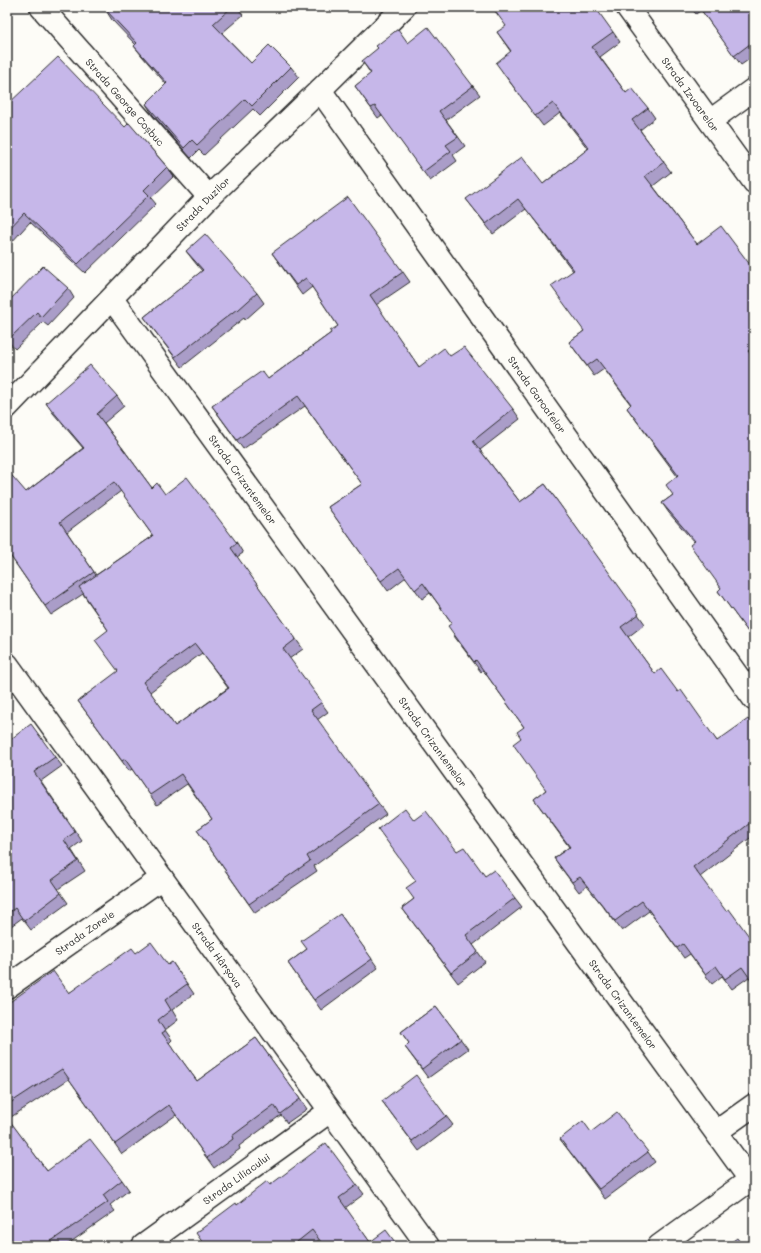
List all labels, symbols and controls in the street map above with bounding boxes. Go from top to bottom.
street label: Strada Izvoarelor [659,54,722,135]
street label: Strada George Coșbuc [83,55,168,149]
street label: Strada Duzilor [173,174,233,234]
street label: Strada Garoafelor [505,353,569,436]
street label: Strada Crizantemelor [206,432,280,527]
street label: Strada Crizantemelor [396,694,470,790]
street label: Strada Zorele [52,907,117,958]
street label: Strada Hârșova [189,919,246,991]
street label: Strada Crizantemelor [586,956,660,1052]
street label: Strada Liliacului [200,1150,273,1208]

